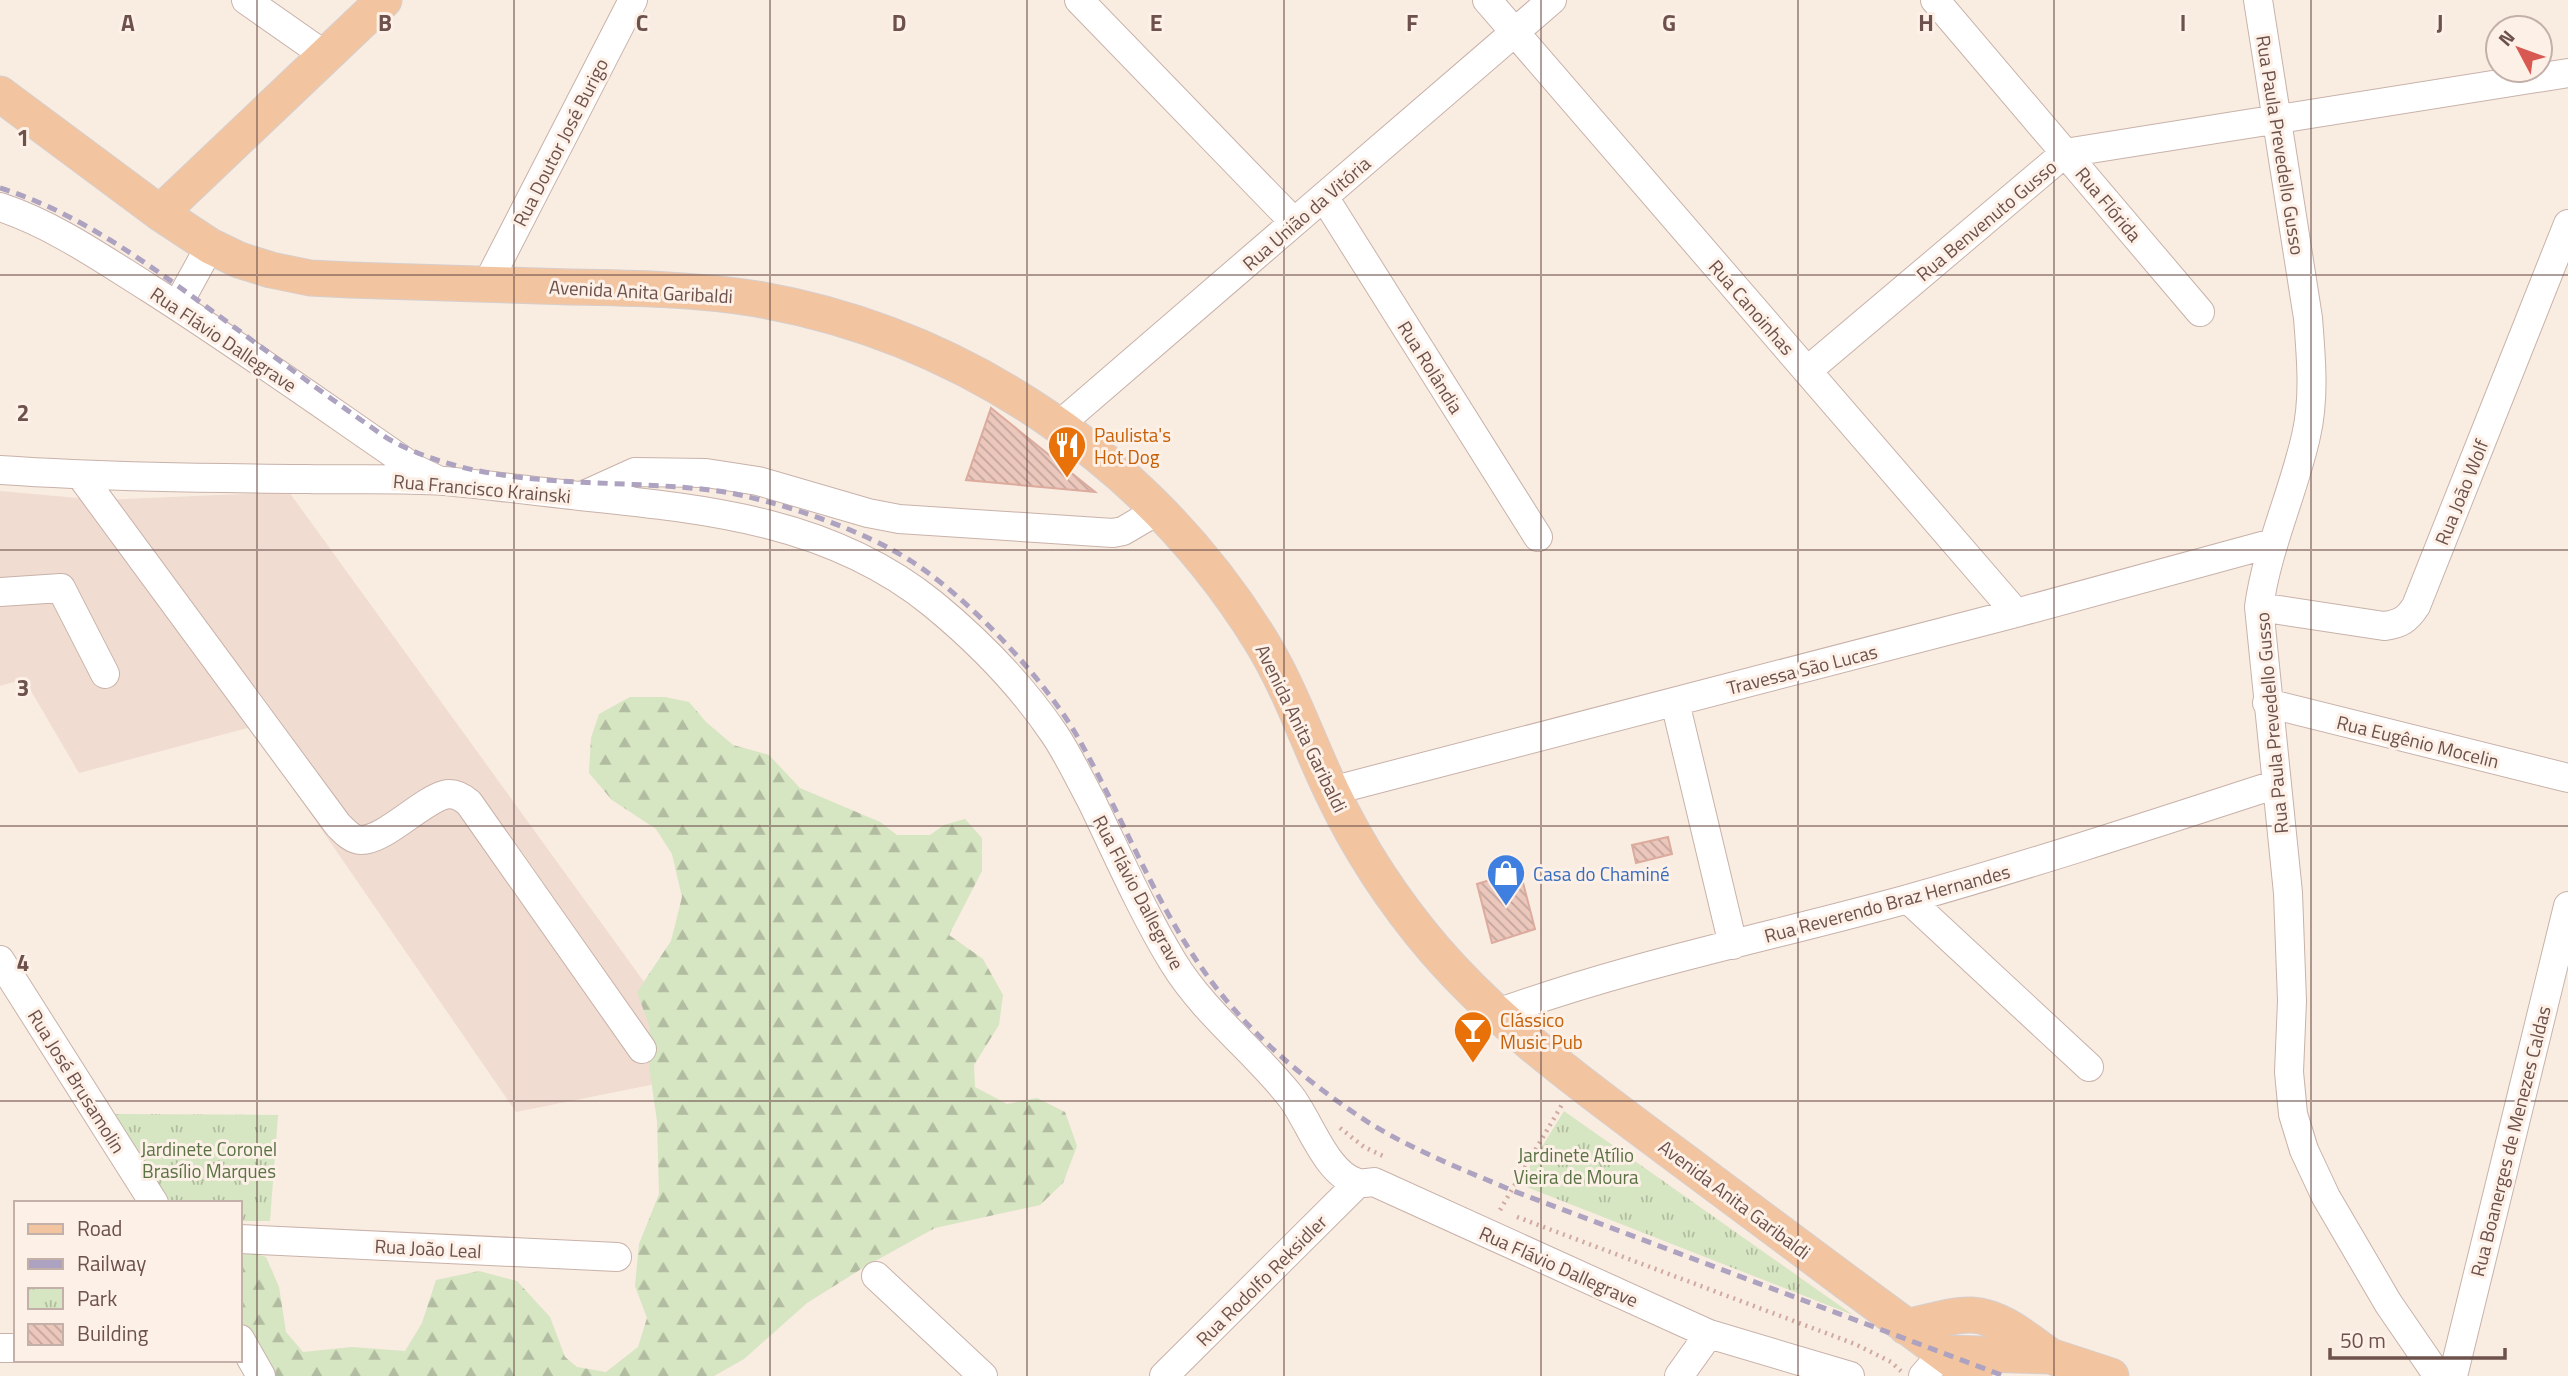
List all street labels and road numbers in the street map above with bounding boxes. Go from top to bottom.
street label: Rua Paula Prevedello Gusso [2249,33,2313,257]
street label: Rua Doutor José Burigo [505,53,615,231]
street label: Rua União da Vitória [1235,149,1377,277]
street label: Rua Benvenuto Gusso [1909,152,2063,288]
street label: Rua Flórida [2069,160,2149,248]
street label: Rua Canoinhas [1702,253,1802,361]
street label: Avenida Anita Garibaldi [548,272,734,310]
street label: Rua Flávio Dallegrave [145,279,303,399]
street label: Rua Rolândia [1391,315,1471,420]
street label: Rua João Wolf [2427,434,2496,549]
street label: Rua Francisco Krainski [392,466,572,510]
street label: Rua Paula Prevedello Gusso [2247,611,2295,835]
street label: Travessa São Lucas [1724,636,1880,702]
street label: Avenida Anita Garibaldi [1249,639,1355,817]
street label: Rua Eugênio Mocelin [2334,707,2502,775]
street label: Rua Flávio Dallegrave [1086,810,1192,974]
street label: Rua Reverendo Braz Hernandes [1761,856,2013,950]
street label: Rua Boanerges de Menezes Caldas [2462,1002,2558,1280]
street label: Rua José Brusamolin [21,1003,133,1159]
street label: Avenida Anita Garibaldi [1653,1132,1817,1266]
street label: Rua Rodolfo Reksidler [1189,1207,1334,1352]
street label: Rua Flávio Dallegrave [1475,1218,1643,1314]
street label: Rua João Leal [374,1231,482,1265]

